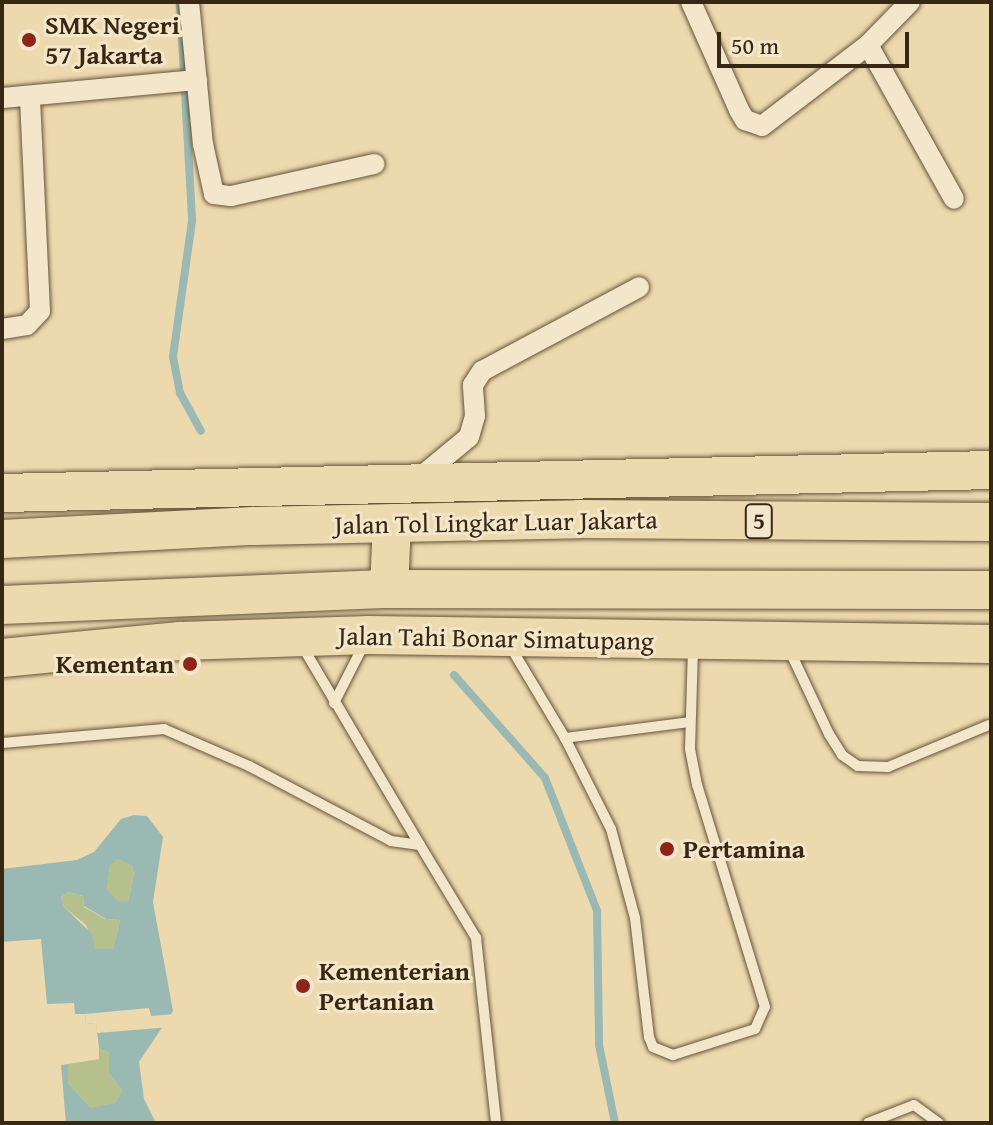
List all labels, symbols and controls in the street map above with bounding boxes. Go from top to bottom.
place label: SMK Negeri 57 Jakarta [45,9,180,70]
scale bar [721,16,913,66]
text: 50 m [731,28,779,63]
marker: SMK Negeri 57 Jakarta [20,31,38,49]
road number: 5 [743,501,775,541]
street label: Jalan Tol Lingkar Luar Jakarta [334,504,658,540]
street label: Jalan Tahi Bonar Simatupang [338,620,654,656]
place label: Kementan [56,648,174,680]
marker: Kementan [181,655,199,673]
place label: Pertamina [683,833,805,865]
marker: Pertamina [658,840,676,858]
place label: Kementerian Pertanian [319,955,470,1016]
marker: Kementerian Pertanian [294,977,312,995]

